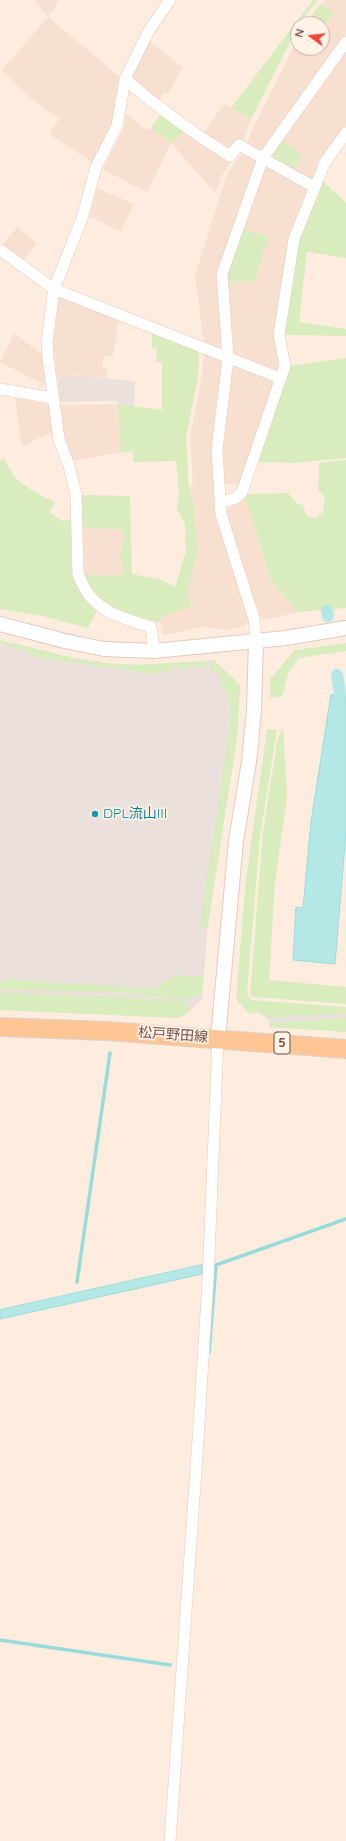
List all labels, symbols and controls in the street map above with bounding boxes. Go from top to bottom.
north arrow [290,16,330,56]
text: N [292,27,307,39]
place label: DPL流山III [103,806,167,822]
marker: DPL流山III [90,809,100,819]
street label: 松戸野田線 [137,1024,209,1046]
road number: 5 [274,1032,290,1054]

